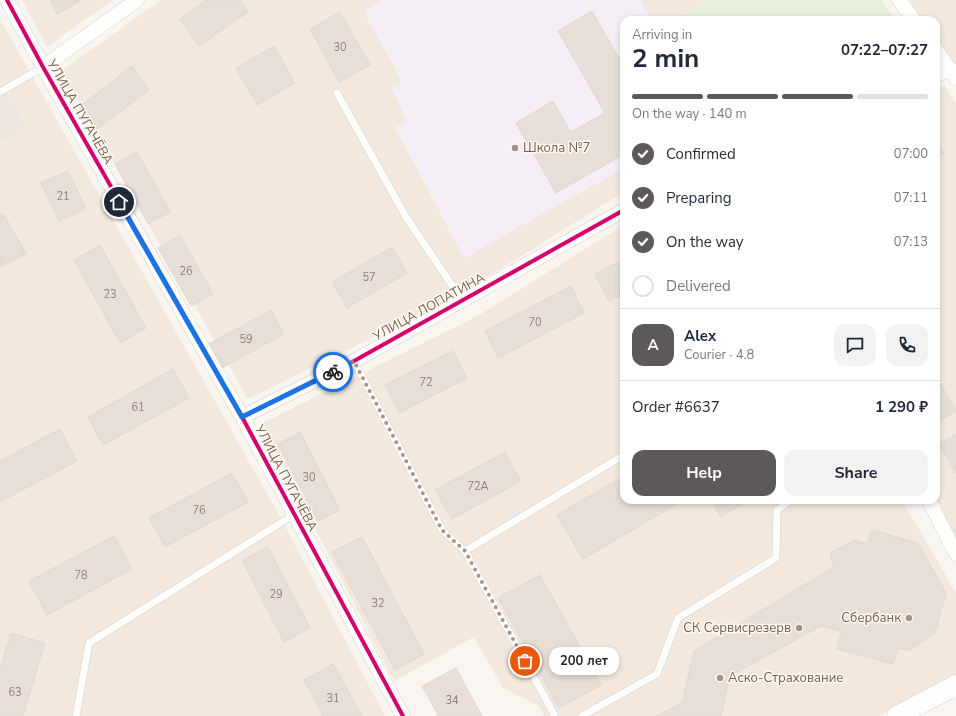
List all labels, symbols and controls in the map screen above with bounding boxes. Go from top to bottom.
text: Arriving in [632,26,692,44]
house number: 30 [333,40,347,55]
text: 07:22–07:27 [841,40,928,60]
text: 2 min [632,41,699,76]
street label: УЛИЦА ПУГАЧЁВА [42,55,118,168]
text: On the way · 140 m [632,105,747,123]
place label: Школа №7 [523,139,590,157]
marker: Школа №7 [510,143,520,153]
icon: check [632,143,654,165]
text: Confirmed [666,144,736,164]
text: 07:00 [894,145,928,163]
pin [102,185,136,219]
icon: check [632,187,654,209]
text: Preparing [666,188,731,208]
house number: 21 [56,189,70,204]
text: 07:11 [894,189,928,207]
icon: home [108,191,130,213]
icon: check [632,231,654,253]
text: On the way [666,232,744,252]
text: 07:13 [894,233,928,251]
house number: 26 [179,264,193,279]
street label: УЛИЦА ЛОПАТИНА [369,268,489,346]
house number: 57 [362,270,376,285]
text: Delivered [666,276,731,296]
house number: 23 [103,287,117,302]
house number: 70 [528,315,542,330]
button: chat [834,324,876,366]
button: phone [886,324,928,366]
text: Alex [684,326,716,346]
house number: 59 [239,332,253,347]
text: A [647,335,659,355]
text: Courier · 4.8 [684,346,754,364]
courier [313,352,353,392]
icon: bike [322,361,344,383]
house number: 72 [419,375,433,390]
text: Order #6637 [632,397,720,417]
text: 1 290 ₽ [875,397,928,417]
house number: 61 [131,400,145,415]
street label: УЛИЦА ПУГАЧЁВА [250,420,323,535]
button: Help [632,450,776,496]
button: Share [784,450,928,496]
house number: 30 [302,470,316,485]
house number: 72А [467,479,489,494]
house number: 76 [192,503,206,518]
house number: 78 [74,568,88,583]
house number: 29 [269,587,283,602]
house number: 32 [371,596,385,611]
place label: Сбербанк [841,609,901,627]
marker: Сбербанк [904,613,914,623]
place label: СК Сервисрезерв [683,619,791,637]
marker: СК Сервисрезерв [794,623,804,633]
pin [508,644,542,678]
callout: 200 лет [549,647,619,675]
icon: bag [514,650,536,672]
text: 200 лет [560,652,608,670]
place label: Аско-Страхование [728,669,843,687]
marker: Аско-Страхование [715,673,725,683]
house number: 63 [8,685,22,700]
house number: 31 [326,691,340,706]
house number: 34 [445,693,459,708]

